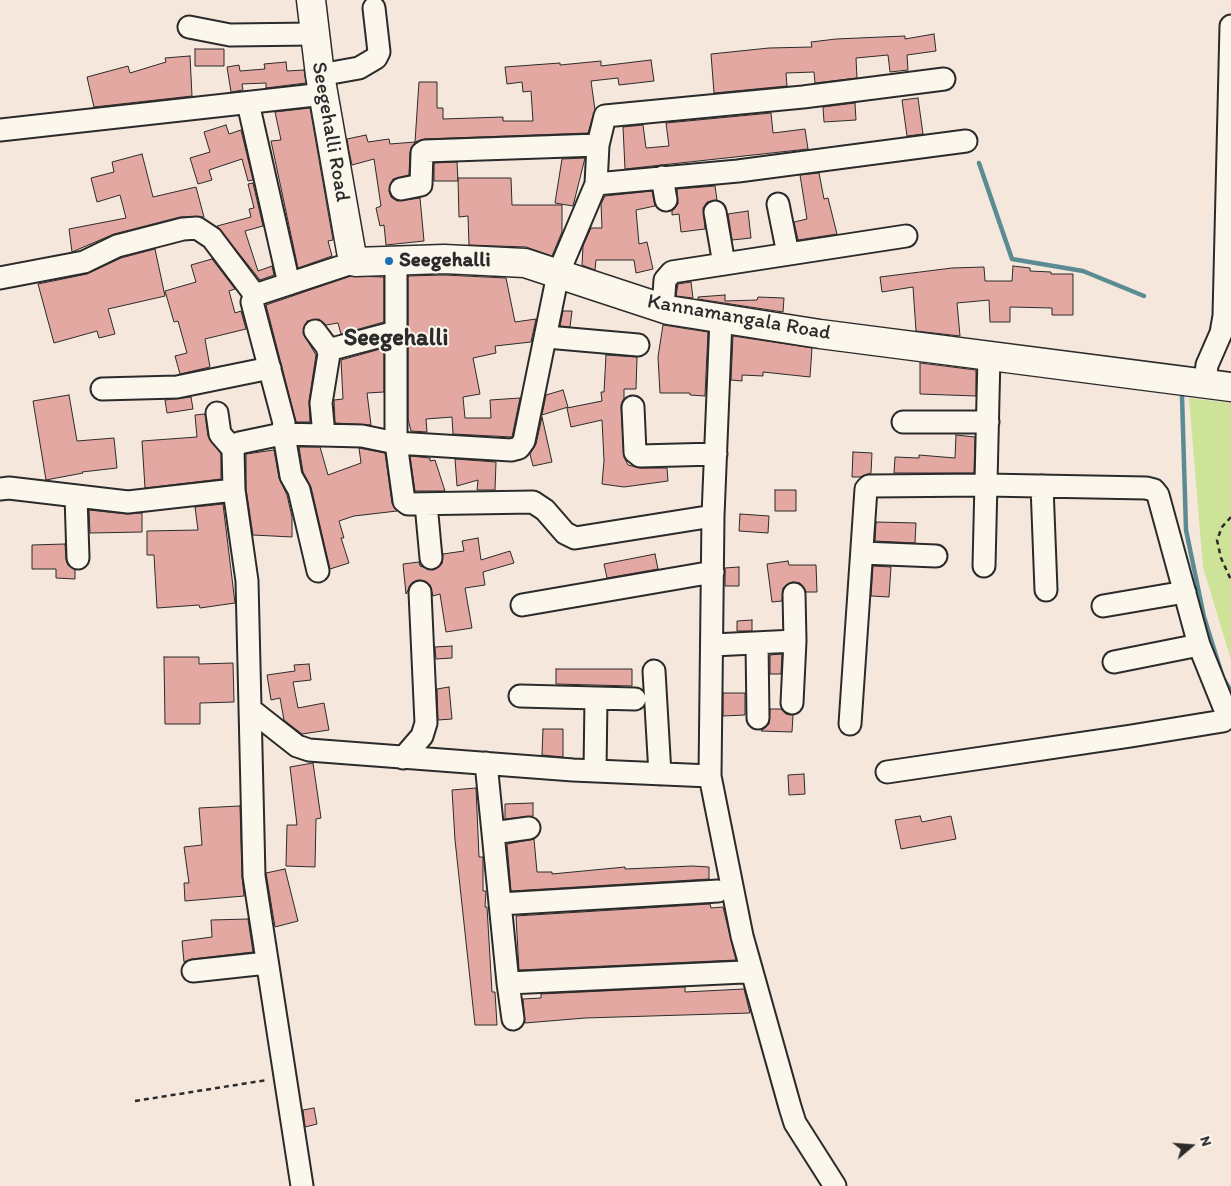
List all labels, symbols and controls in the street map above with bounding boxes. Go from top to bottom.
street label: Seegehalli Road [305,60,355,204]
place label: Seegehalli [399,248,491,274]
marker: Seegehalli [383,255,395,267]
street label: Kannamangala Road [645,289,833,347]
district label: Seegehalli [344,325,448,353]
north arrow [1166,1121,1216,1171]
text: N [1196,1134,1215,1148]

